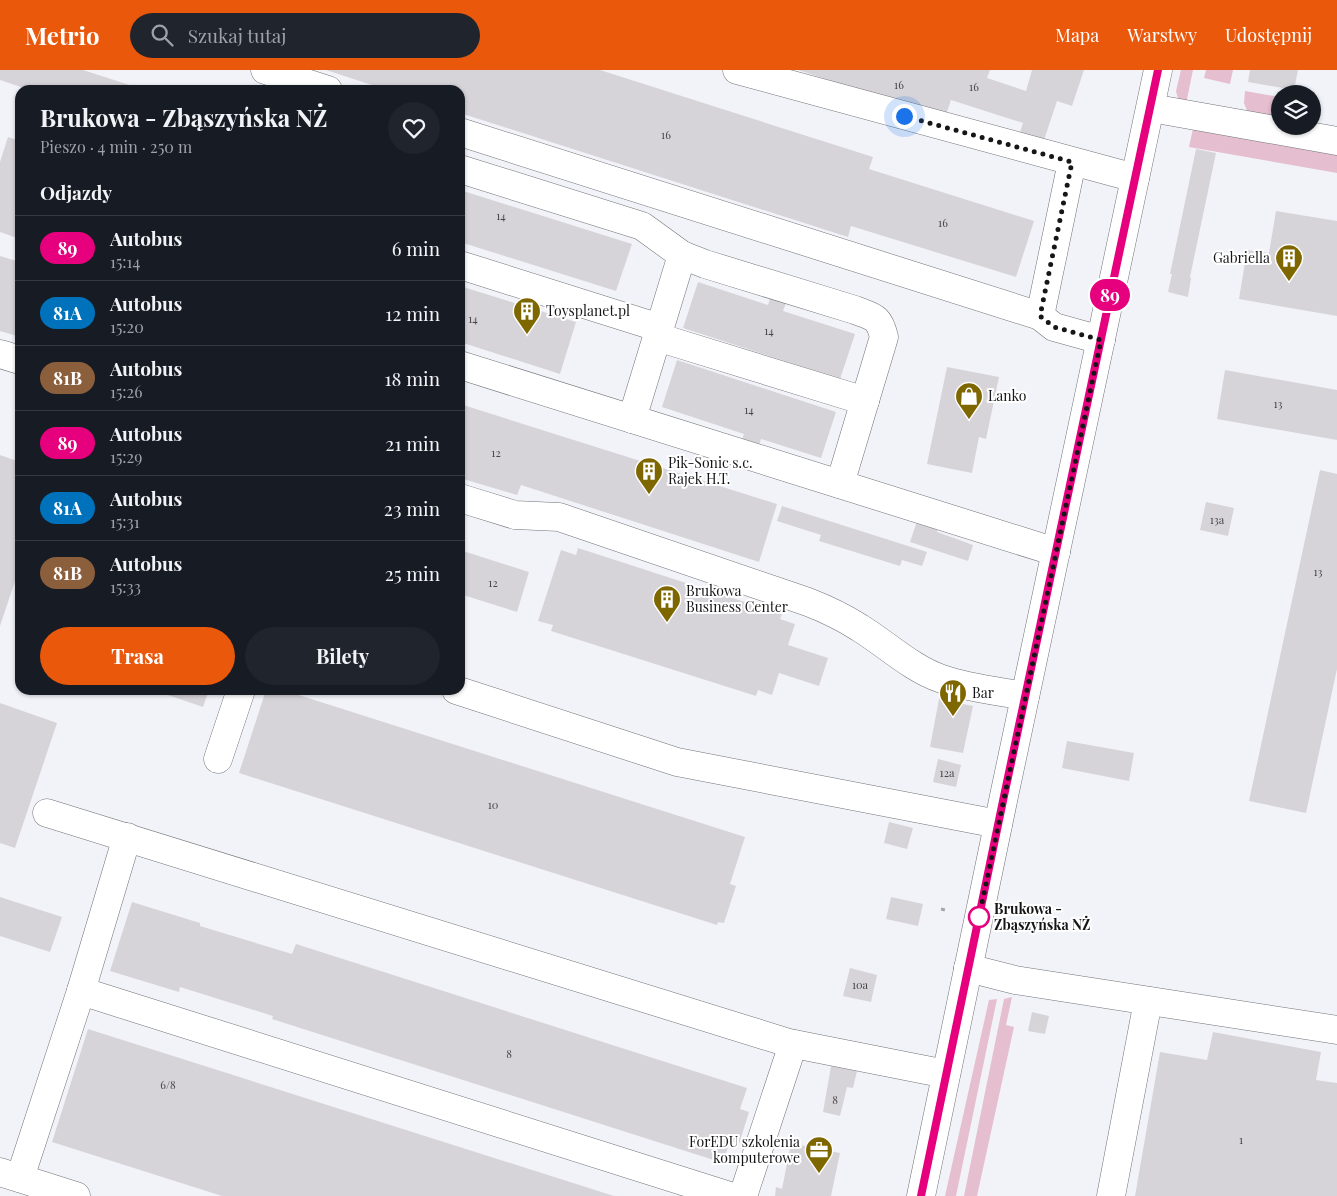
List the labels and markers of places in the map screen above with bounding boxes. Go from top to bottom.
building icon: Gabriella [1274,243,1304,282]
place label: Gabriella [1213,248,1270,267]
building icon: Toysplanet.pl [512,296,542,335]
place label: Toysplanet.pl [546,301,630,320]
shop icon: Lanko [954,381,984,420]
place label: Lanko [988,386,1027,405]
place label: Pik-Sonic s.c. Rajek H.T. [668,453,752,488]
building icon: Pik-Sonic s.c. Rajek H.T. [634,456,664,495]
place label: Brukowa Business Center [686,581,789,616]
building icon: Brukowa Business Center [652,584,682,623]
restaurant icon: Bar [938,678,968,717]
place label: Bar [972,683,995,702]
place label: Brukowa - Zbąszyńska NŻ [994,899,1090,934]
marker: Brukowa - Zbąszyńska NŻ [968,906,990,928]
place label: ForEDU szkolenia komputerowe [689,1132,800,1167]
office icon: ForEDU szkolenia komputerowe [804,1135,834,1174]

